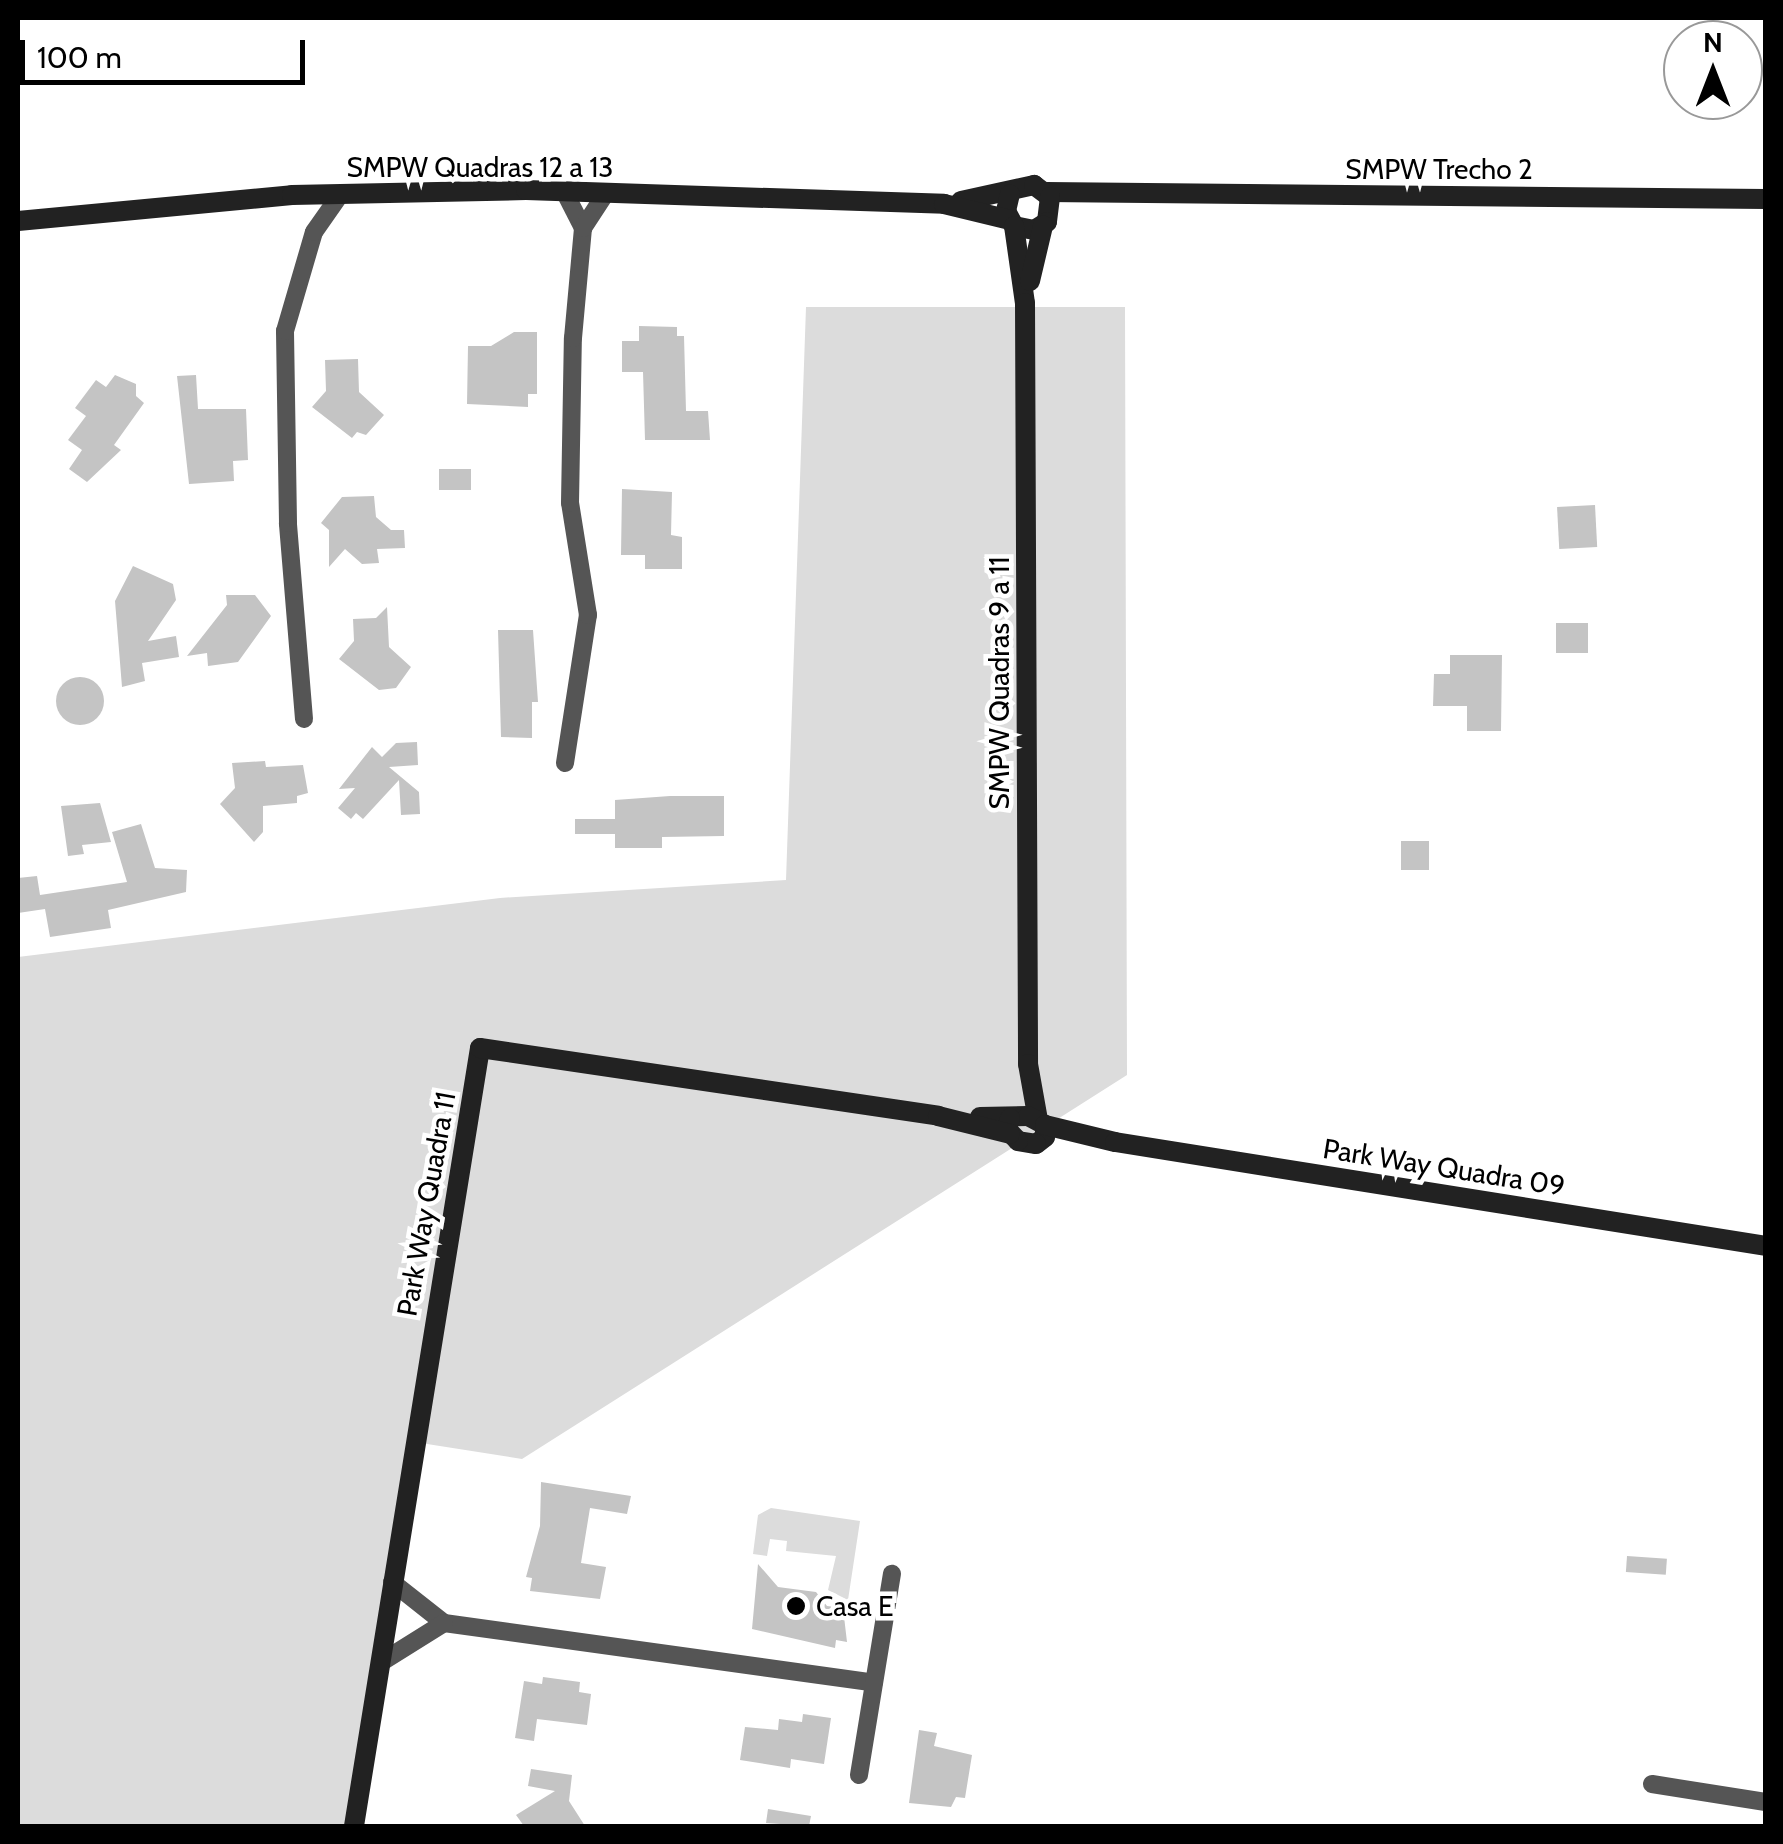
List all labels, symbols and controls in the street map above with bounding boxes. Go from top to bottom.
scale bar [25,20,310,82]
north arrow [1663,20,1763,120]
text: N [1703,25,1723,59]
text: 100 m [37,39,122,76]
street label: SMPW Quadras 12 a 13 [347,150,613,184]
street label: SMPW Trecho 2 [1345,152,1533,186]
street label: SMPW Quadras 9 a 11 [982,556,1016,810]
street label: Park Way Quadra 11 [390,1089,462,1319]
street label: Park Way Quadra 09 [1321,1131,1567,1203]
place label: Casa E [816,1589,894,1623]
marker: Casa E [785,1595,807,1617]

